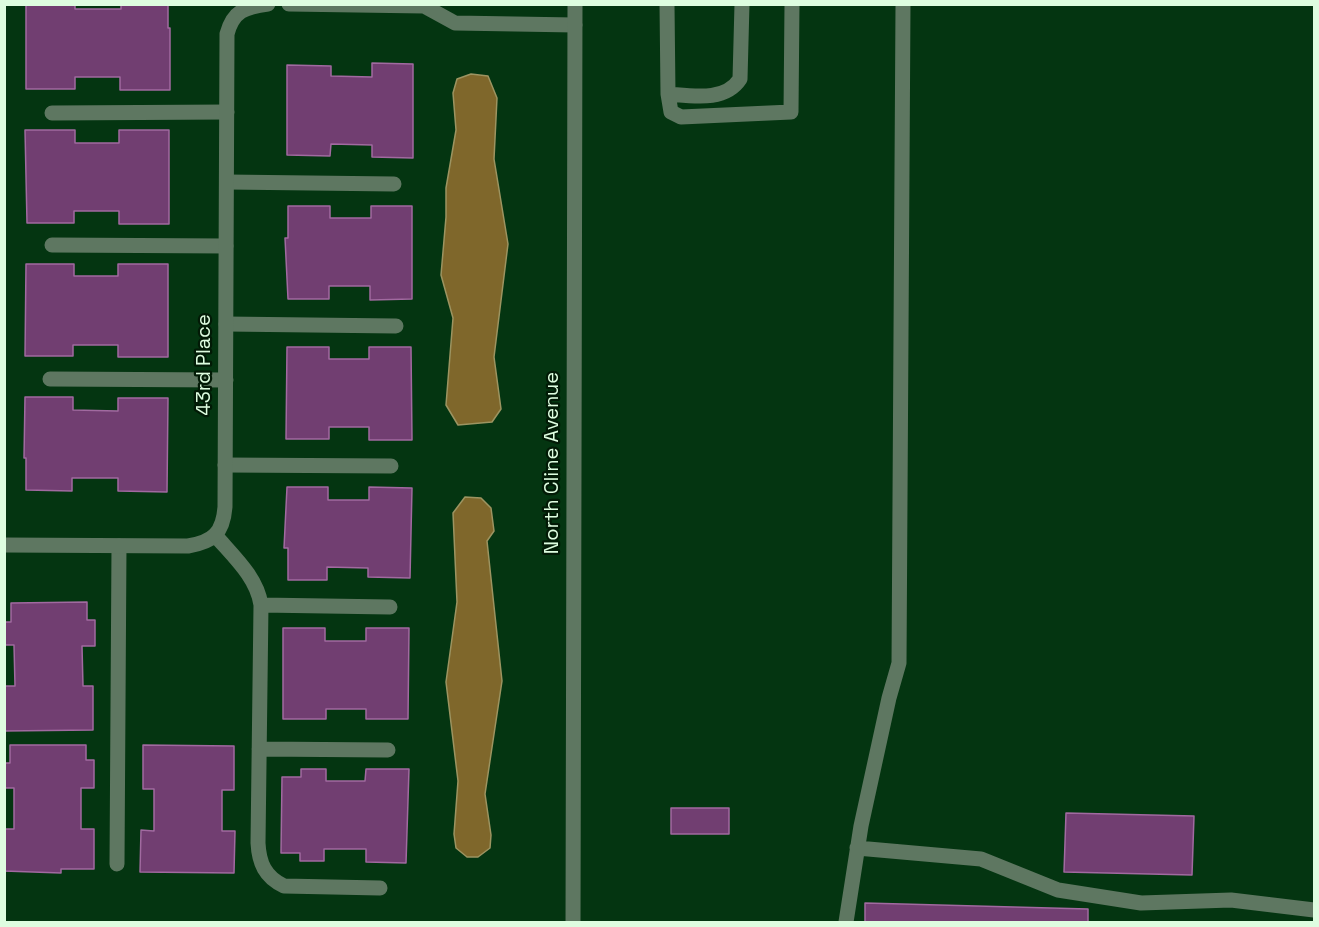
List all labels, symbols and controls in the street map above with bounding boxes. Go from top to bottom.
street label: 43rd Place [193,314,217,416]
street label: North Cline Avenue [541,372,565,554]

